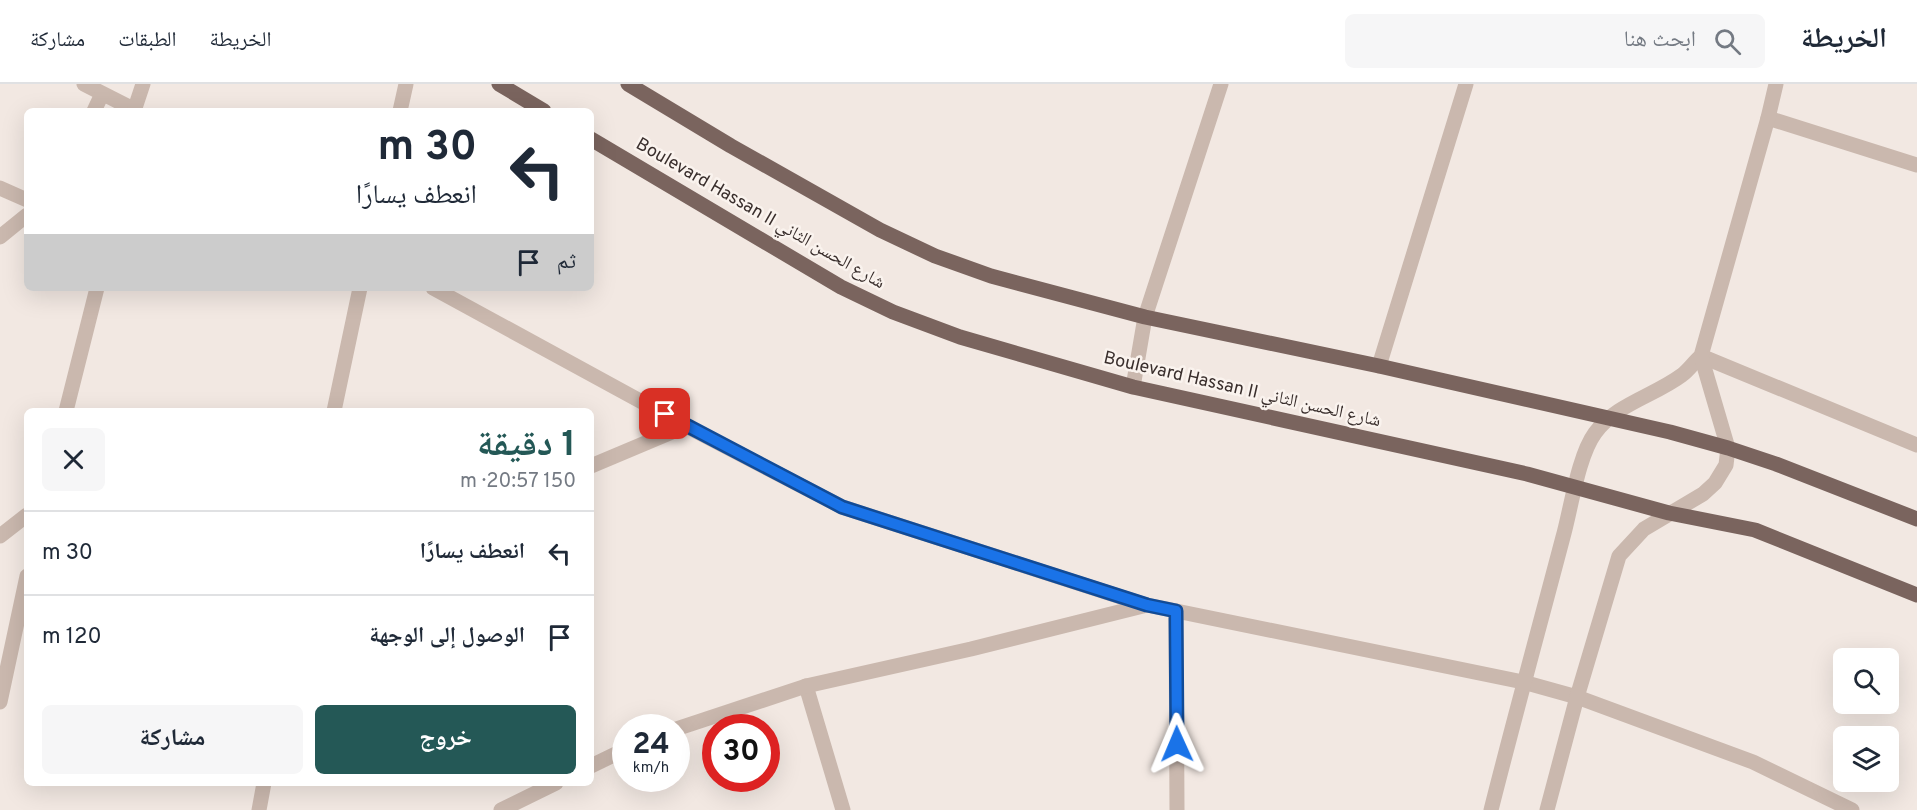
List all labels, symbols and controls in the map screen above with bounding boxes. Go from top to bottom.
search box [1345,14,1765,68]
text: الخريطة [1801,22,1887,58]
icon: search [1711,25,1744,58]
text: مشاركة [30,27,85,54]
text: الطبقات [118,27,177,54]
text: الخريطة [210,27,271,54]
text: ابحث هنا [1624,27,1696,54]
text: 30 m [378,122,477,175]
icon: left [498,132,576,210]
street label: Boulevard Hassan II شارع الحسن الثاني [630,133,889,296]
text: انعطف يسارًا [356,179,477,213]
icon: arrive [512,246,545,279]
text: ثم [557,249,576,276]
street label: Boulevard Hassan II شارع الحسن الثاني [1101,347,1383,435]
pin [639,388,690,439]
icon: arrive [648,397,681,430]
text: 1 دقيقة [477,423,576,469]
button: close [42,428,105,491]
text: 150 m · 20:57 [460,469,576,495]
icon: left [543,537,576,570]
text: انعطف يسارًا [420,539,525,566]
text: 30 m [42,540,93,567]
icon: arrive [543,621,576,654]
text: الوصول إلى الوجهة [369,623,525,650]
text: 120 m [42,624,102,651]
map controls [1833,648,1899,792]
button: search [1833,648,1899,714]
button: مشاركة [42,705,303,774]
button: خروج [315,705,576,774]
position arrow [1145,712,1209,776]
speed limit sign: 30 [702,714,780,792]
button: layers [1833,726,1899,792]
text: 24 [632,727,670,764]
text: km/h [633,759,669,778]

